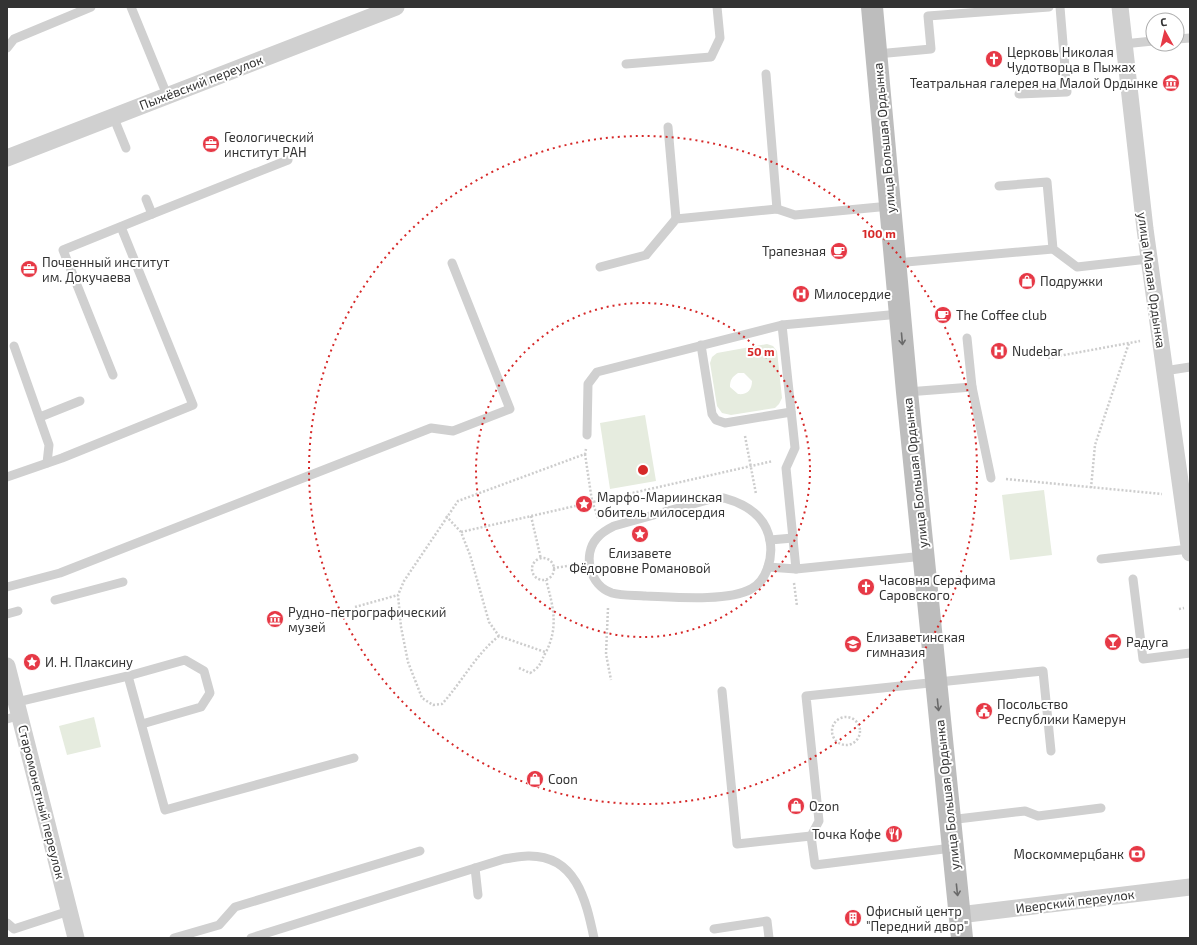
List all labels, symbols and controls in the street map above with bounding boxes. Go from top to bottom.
north arrow [1145,12,1185,52]
text: С [1159,15,1168,28]
place label: Церковь Николая Чудотворца в Пыжах [1007,44,1135,75]
church icon: Церковь Николая Чудотворца в Пыжах [984,49,1004,69]
street label: Пыжёвский переулок [137,51,265,113]
street label: улица Большая Ордынка [869,62,899,214]
museum icon: Театральная галерея на Малой Ордынке [1161,73,1181,93]
place label: Театральная галерея на Малой Ордынке [910,75,1158,91]
place label: Геологический институт РАН [224,129,314,160]
office icon: Геологический институт РАН [201,134,221,154]
street label: улица Малая Ордынка [1135,211,1169,349]
text: 100 m [862,226,896,240]
cafe icon: Трапезная [829,241,849,261]
place label: Трапезная [762,243,826,259]
place label: Почвенный институт им. Докучаева [42,254,170,285]
office icon: Почвенный институт им. Докучаева [19,259,39,279]
shop icon: Подружки [1017,271,1037,291]
place label: Подружки [1040,273,1103,289]
hospital icon: Милосердие [791,284,811,304]
place label: Милосердие [814,286,891,302]
cafe icon: The Coffee club [933,305,953,325]
place label: The Coffee club [956,307,1047,323]
one-way arrow [899,332,906,345]
hospital icon: Nudebar [989,341,1009,361]
place label: Nudebar [1012,343,1063,359]
text: 50 m [747,344,775,358]
street label: улица Большая Ордынка [899,397,931,549]
centre of rings [636,463,650,477]
place label: Марфо-Мариинская обитель милосердия [597,489,725,520]
place icon: Марфо-Мариинская обитель милосердия [574,494,594,514]
place icon: Елизавете Фёдоровне Романовой [630,524,650,544]
place label: Елизавете Фёдоровне Романовой [569,545,711,576]
place label: Часовня Серафима Саровского [879,572,996,603]
church icon: Часовня Серафима Саровского [856,577,876,597]
place label: Рудно-петрографический музей [288,604,446,635]
museum icon: Рудно-петрографический музей [265,609,285,629]
place label: Елизаветинская гимназия [866,629,965,660]
bar icon: Радуга [1103,632,1123,652]
school or university icon: Елизаветинская гимназия [843,634,863,654]
place label: Радуга [1126,634,1168,650]
place icon: И. Н. Плаксину [22,652,42,672]
place label: И. Н. Плаксину [45,654,133,670]
place label: Посольство Республики Камерун [997,696,1126,727]
one-way arrow [934,698,942,711]
public building icon: Посольство Республики Камерун [974,701,994,721]
street label: улица Большая Ордынка [931,719,963,871]
street label: Старомонетный переулок [15,723,69,881]
shop icon: Coon [525,769,545,789]
place label: Coon [548,771,578,787]
shop icon: Ozon [786,796,806,816]
place label: Ozon [809,798,839,814]
restaurant icon: Точка Кофе [884,824,904,844]
place label: Точка Кофе [812,826,881,842]
bank icon: Москоммерцбанк [1127,844,1147,864]
place label: Москоммерцбанк [1014,846,1124,862]
one-way arrow [953,883,960,896]
street label: Иверский переулок [1015,886,1135,916]
place label: Офисный центр "Передний двор" [866,903,968,934]
building icon: Офисный центр "Передний двор" [843,908,863,928]

